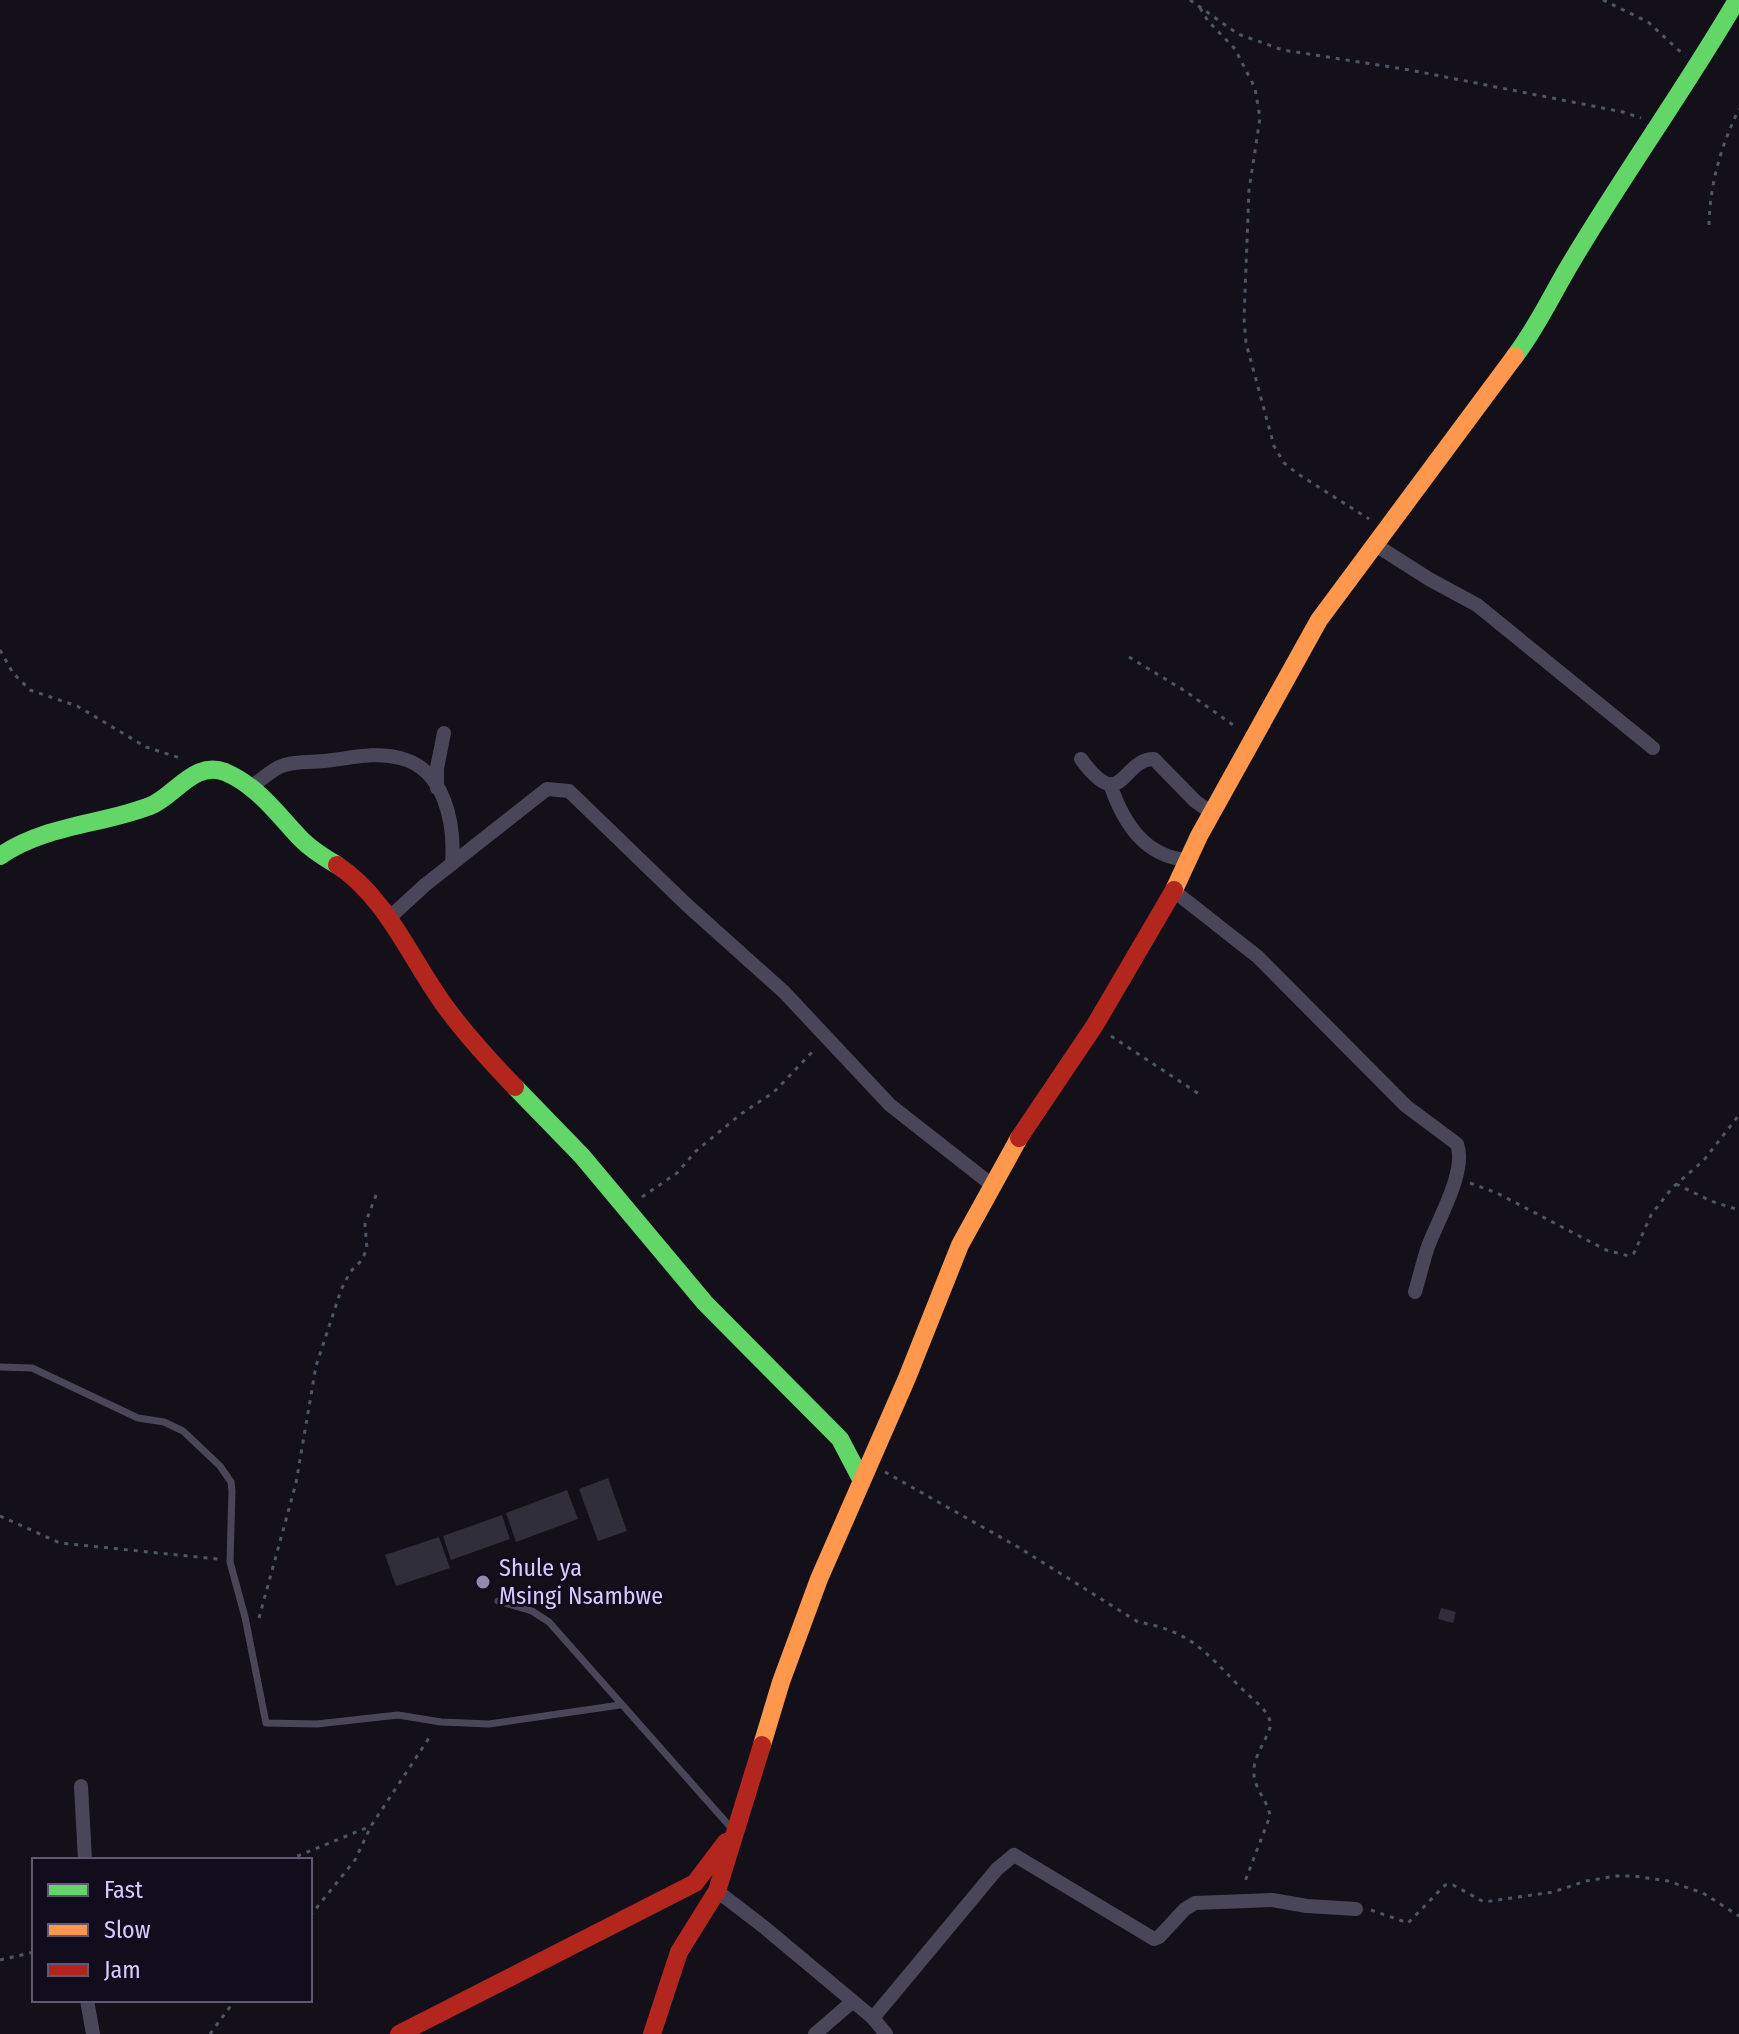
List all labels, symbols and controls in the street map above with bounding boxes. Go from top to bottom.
place label: Shule ya Msingi Nsambwe [499,1554,663,1610]
marker: Shule ya Msingi Nsambwe [474,1573,492,1591]
legend [32,1858,312,2002]
text: Fast [104,1876,143,1904]
text: Slow [104,1916,151,1944]
text: Jam [104,1956,141,1984]

